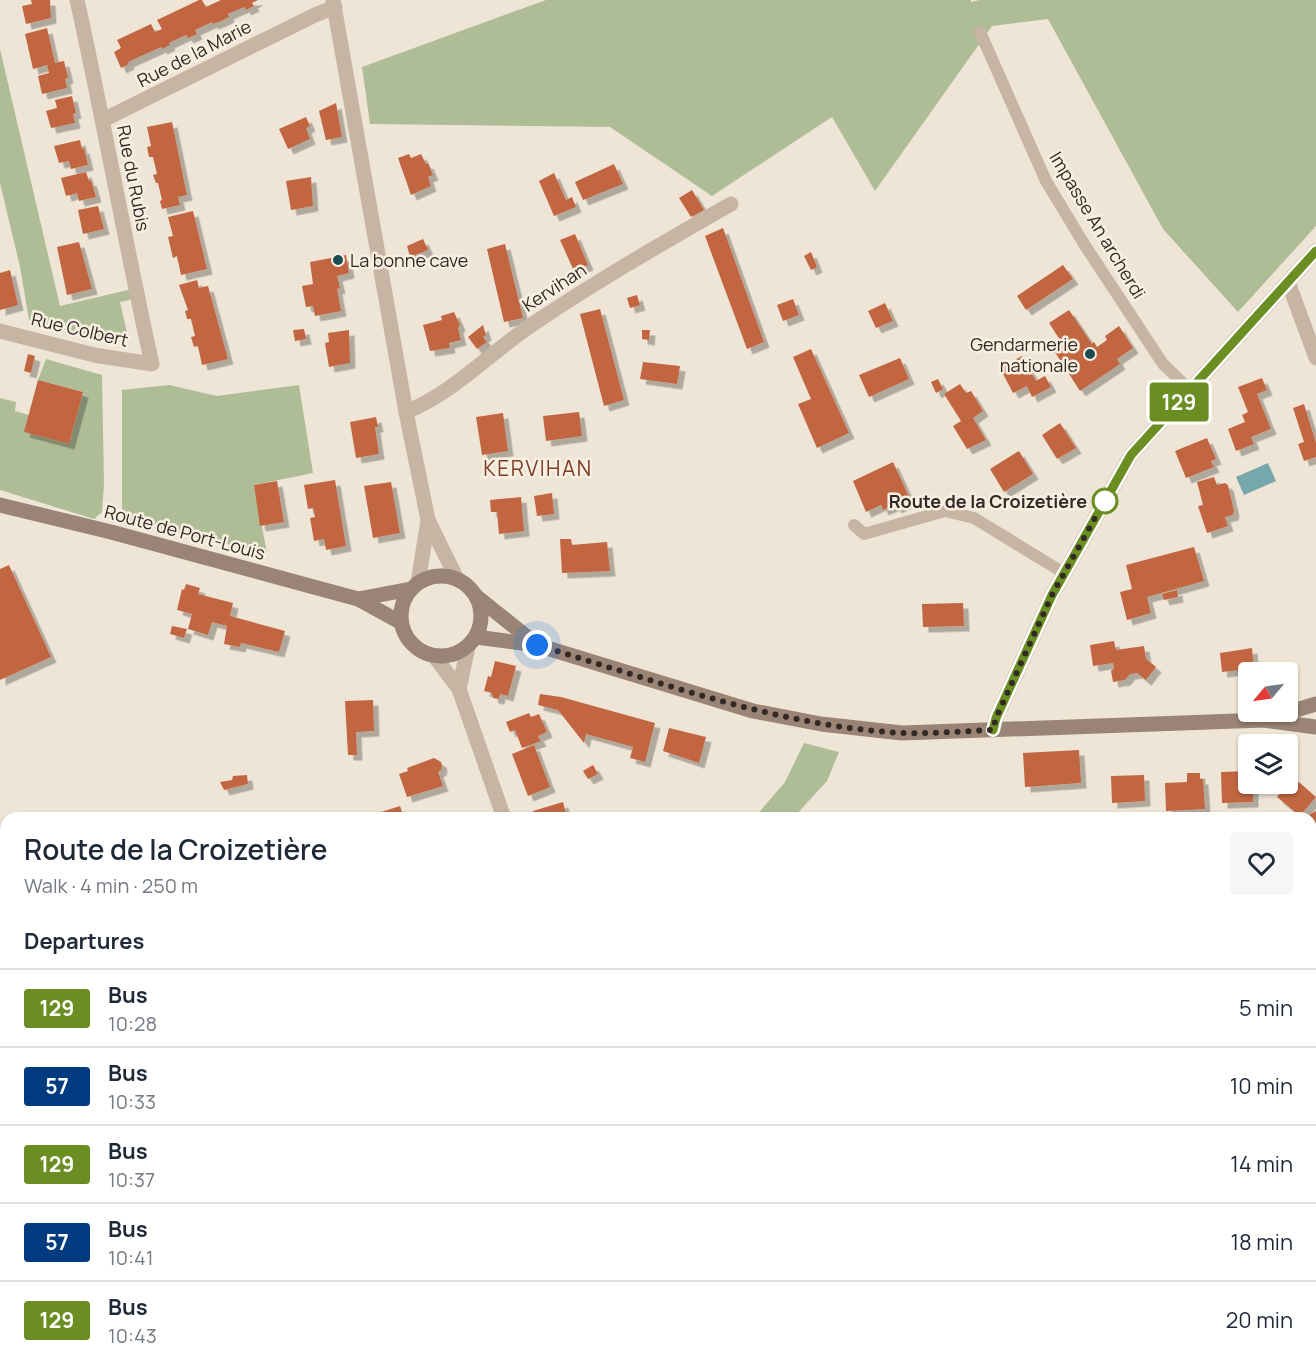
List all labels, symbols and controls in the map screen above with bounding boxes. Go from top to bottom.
street label: Rue de la Marie [133,14,255,92]
street label: Rue du Rubis [112,123,156,233]
street label: Impasse An archerdi [1045,147,1151,303]
place label: La bonne cave [350,248,468,272]
marker: La bonne cave [331,253,345,267]
street label: Kervihan [517,257,591,317]
street label: Rue Colbert [29,306,131,352]
place label: Gendarmerie nationale [970,332,1078,377]
marker: Gendarmerie nationale [1083,347,1097,361]
line badge: 129 [1144,382,1214,422]
text: 129 [1162,388,1196,416]
district label: KERVIHAN [483,454,593,482]
marker: Route de la Croizetière [1092,488,1118,514]
place label: Route de la Croizetière [889,489,1087,513]
street label: Route de Port-Louis [102,499,268,565]
your location [522,630,552,660]
north arrow [1238,662,1298,722]
map controls [1238,662,1298,794]
button: layers [1238,734,1298,794]
text: Route de la Croizetière [24,830,327,868]
button: heart [1230,832,1293,895]
text: Walk · 4 min · 250 m [24,872,198,899]
text: Departures [24,926,144,956]
text: Bus [108,980,148,1010]
text: 5 min [1239,993,1293,1023]
text: 129 [40,994,74,1022]
text: 10:28 [108,1010,157,1037]
text: Bus [108,1058,148,1088]
text: 10 min [1230,1071,1293,1101]
text: 57 [45,1072,69,1100]
text: 10:33 [108,1088,156,1115]
text: Bus [108,1136,148,1166]
text: 14 min [1230,1149,1293,1179]
text: 129 [40,1150,74,1178]
text: 10:37 [108,1166,155,1193]
text: Bus [108,1214,148,1244]
text: 18 min [1230,1227,1293,1257]
text: 57 [45,1228,69,1256]
text: 10:41 [108,1244,154,1271]
text: Bus [108,1292,148,1322]
text: 20 min [1226,1305,1293,1335]
text: 129 [40,1306,74,1334]
text: 10:43 [108,1322,157,1349]

